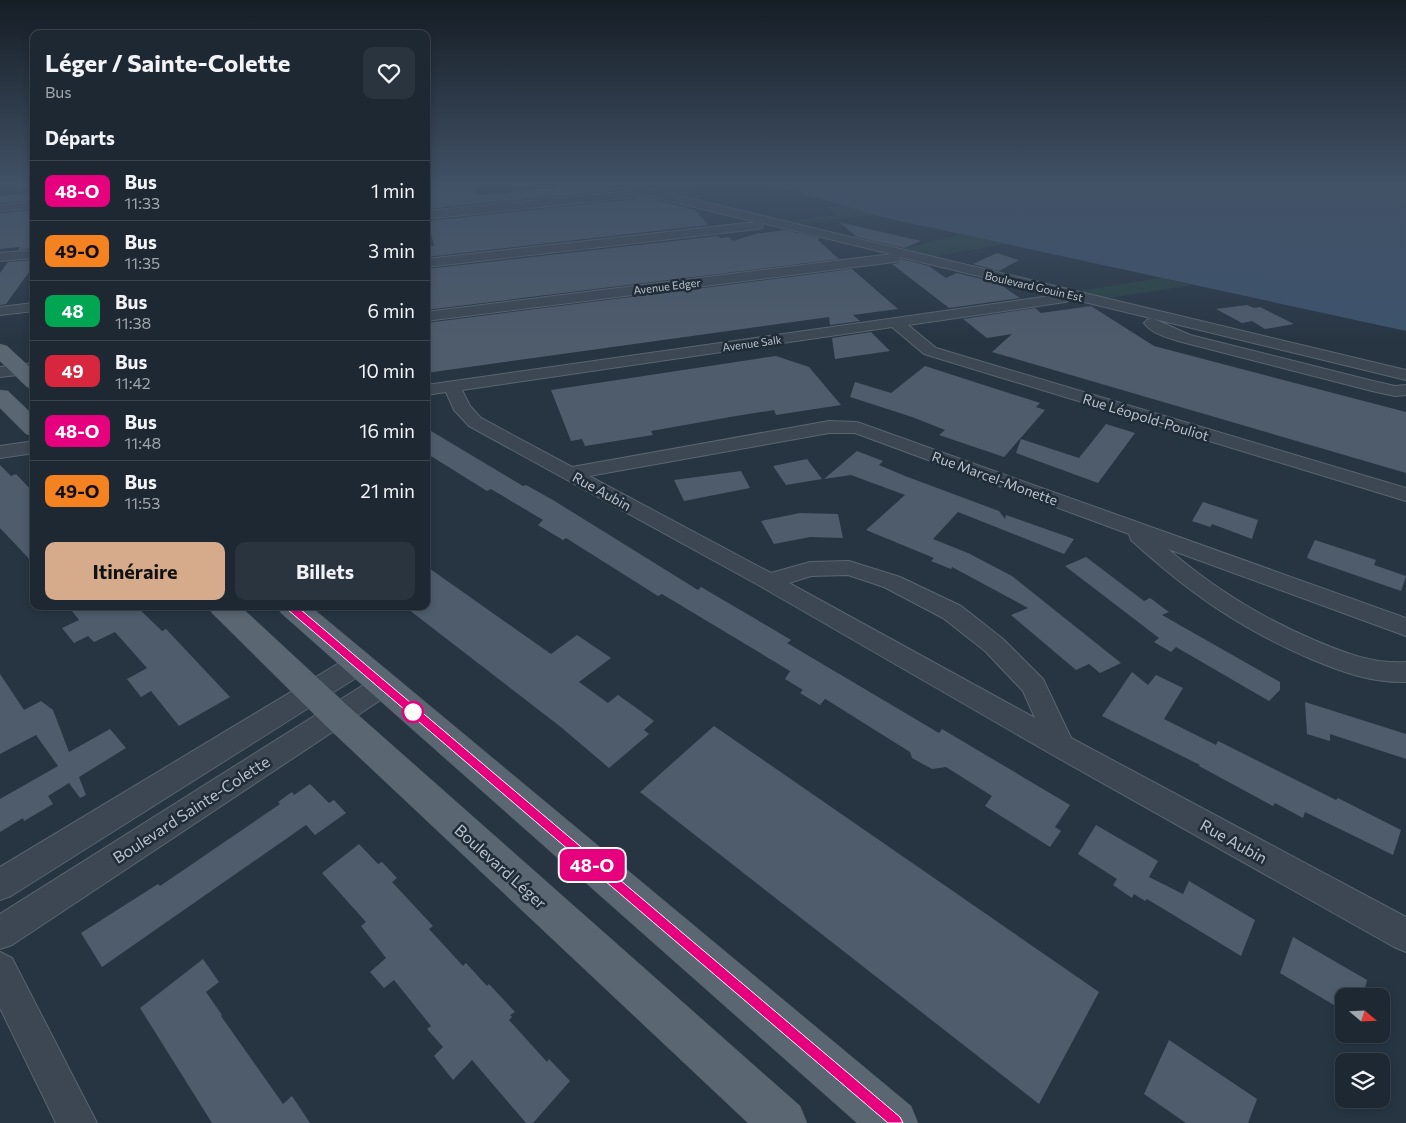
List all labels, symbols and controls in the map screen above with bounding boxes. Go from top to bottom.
button: heart [363,47,415,99]
text: Léger / Sainte-Colette [45,48,290,77]
text: Bus [45,82,72,101]
text: Départs [45,126,115,149]
text: Bus [125,170,157,193]
text: 1 min [371,179,415,202]
text: 48-O [55,180,100,202]
text: 11:33 [125,193,160,212]
text: Bus [124,230,157,253]
text: 3 min [368,239,415,262]
text: 49-O [55,240,99,262]
text: 11:35 [124,253,160,272]
street label: Boulevard Gouin Est [984,268,1085,304]
street label: Avenue Edger [633,275,702,297]
text: Bus [115,290,147,313]
text: 6 min [367,299,415,322]
text: 48 [61,300,84,322]
text: 11:38 [115,313,151,332]
street label: Avenue Salk [722,332,783,354]
text: Bus [115,350,147,373]
text: 10 min [358,359,415,382]
text: 49 [61,360,84,382]
text: 11:42 [115,373,151,392]
street label: Rue Léopold-Pouliot [1081,390,1211,444]
text: Bus [125,410,157,433]
text: 16 min [359,419,415,442]
text: 48-O [55,420,100,442]
text: 11:48 [125,433,161,452]
street label: Rue Marcel-Monette [930,447,1060,509]
street label: Rue Aubin [570,468,634,514]
text: Bus [124,470,157,493]
text: 21 min [360,479,415,502]
text: 49-O [55,480,99,502]
text: 11:53 [124,493,160,512]
button: Itinéraire [45,542,225,600]
button: Billets [235,542,415,600]
unlabelled marker [402,701,424,723]
street label: Boulevard Sainte-Colette [109,751,273,867]
street label: Rue Aubin [1197,815,1271,867]
street label: Boulevard Léger [451,820,551,913]
line badge: 48-O [557,849,627,881]
text: 48-O [570,854,614,876]
north arrow [1335,988,1390,1042]
map controls [1335,988,1390,1108]
button: layers [1335,1053,1390,1108]

